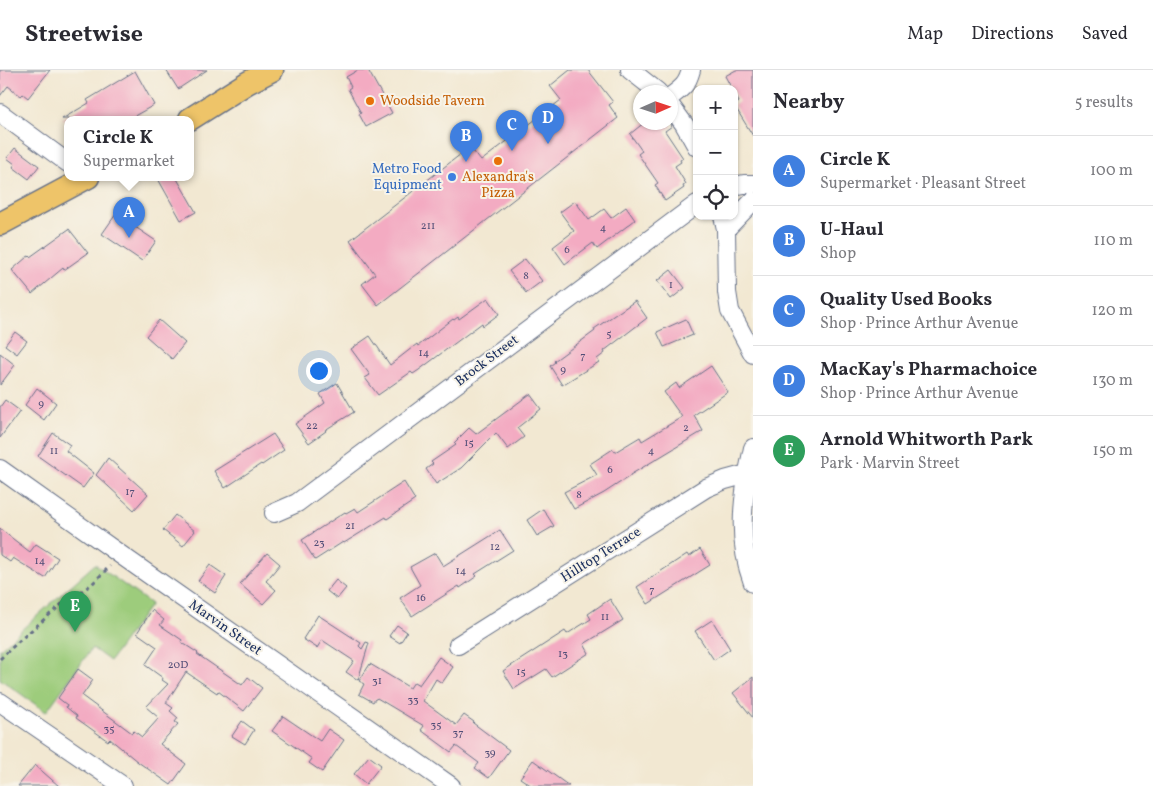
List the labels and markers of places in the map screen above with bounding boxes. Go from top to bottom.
place label: Woodside Tavern [380,92,485,111]
marker: Woodside Tavern [364,95,376,107]
pin: D [532,103,564,144]
pin: C [496,110,528,151]
pin: B [450,121,482,162]
marker: Alexandra's Pizza [492,155,504,167]
place label: Metro Food Equipment [372,160,442,195]
place label: Alexandra's Pizza [462,168,534,203]
marker: Metro Food Equipment [446,171,458,183]
pin: A [113,197,145,238]
pin: E [59,591,91,632]

